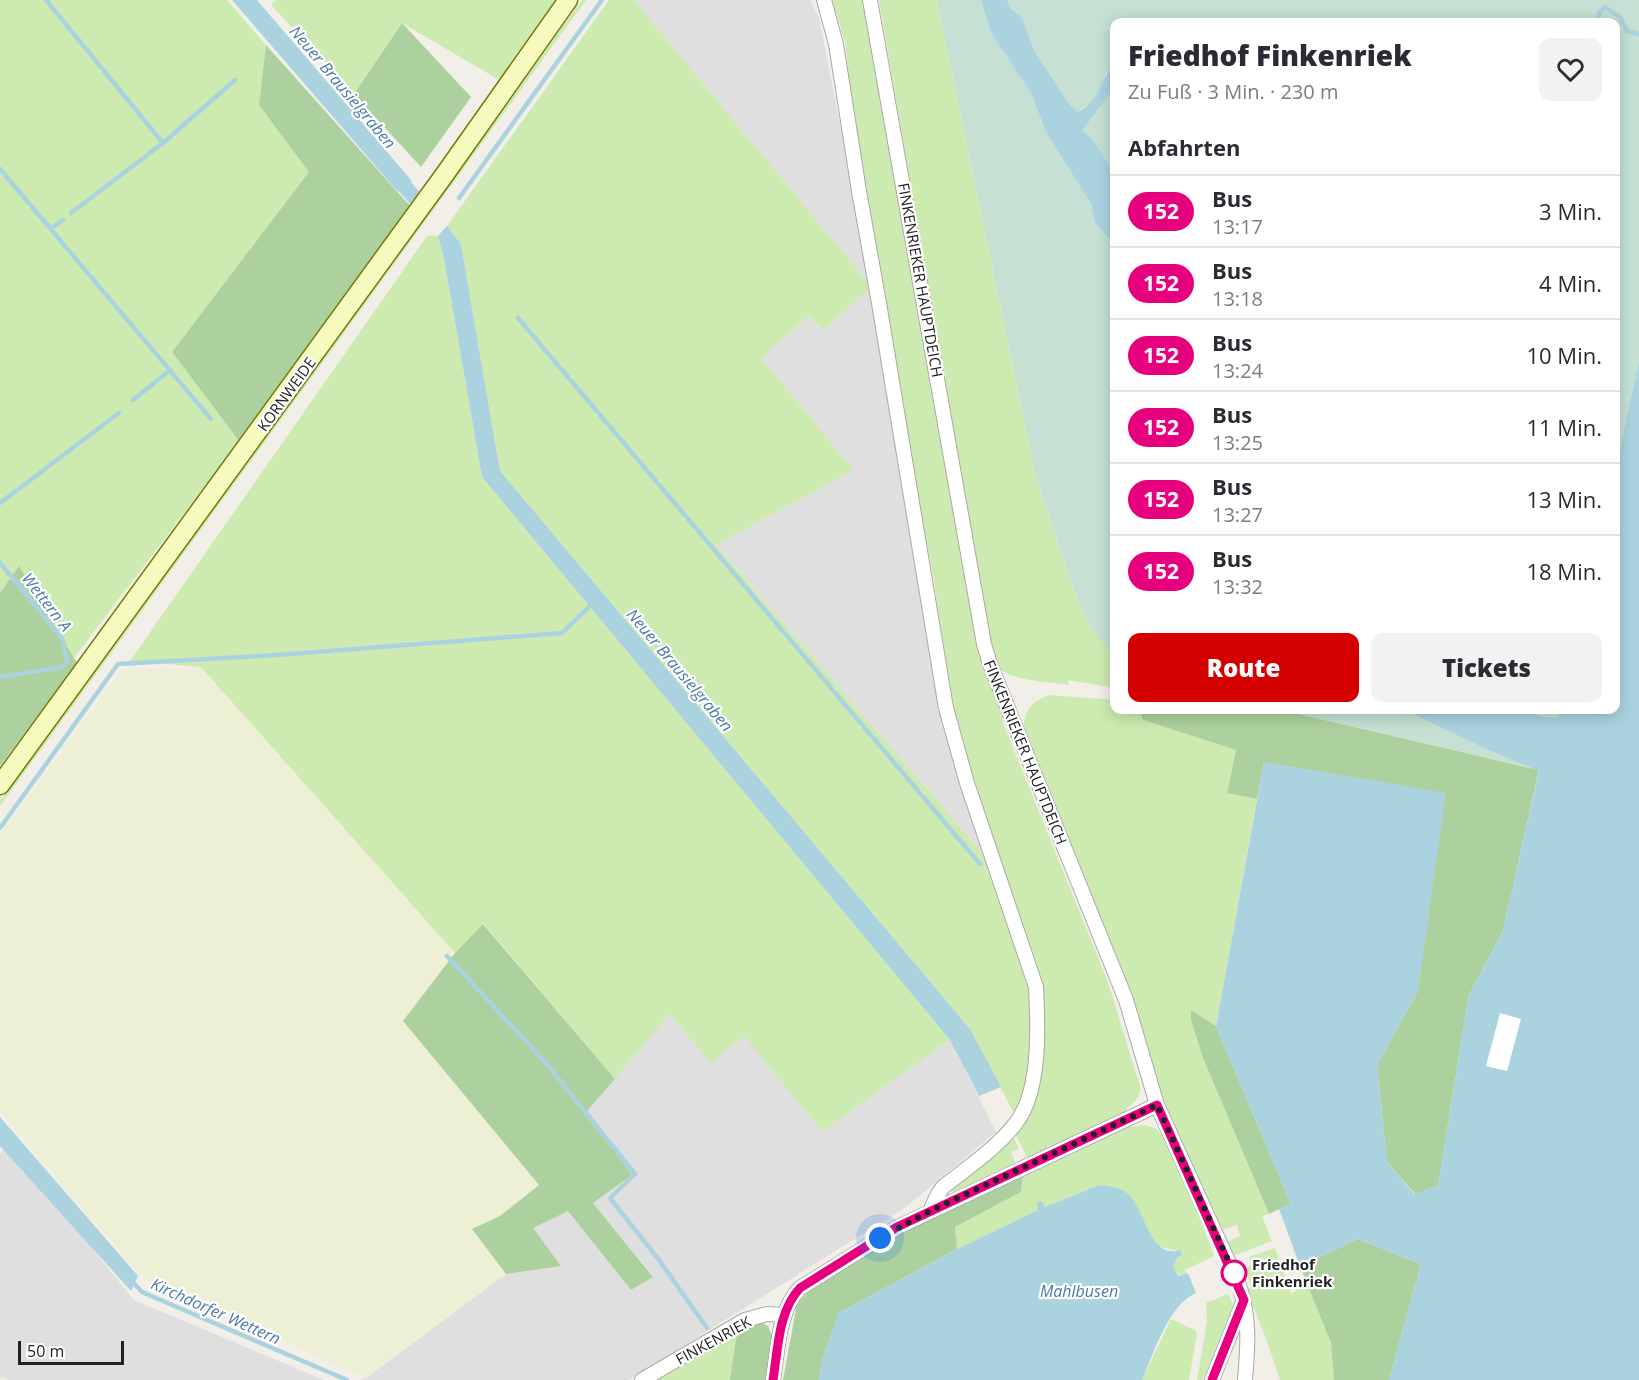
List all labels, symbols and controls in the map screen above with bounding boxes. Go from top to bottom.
water label: Neuer Brausielgraben [285,21,401,153]
text: Friedhof Finkenriek [1128,36,1412,74]
button: heart [1539,38,1602,101]
text: Zu Fuß · 3 Min. · 230 m [1128,78,1338,105]
text: Abfahrten [1128,132,1240,162]
street label: FINKENRIEKER HAUPTDEICH [894,181,948,379]
text: Bus [1212,183,1252,213]
text: 3 Min. [1539,196,1602,226]
text: 152 [1143,197,1179,225]
text: 13:17 [1212,213,1263,240]
text: Bus [1212,255,1252,285]
text: 4 Min. [1539,268,1602,298]
text: 152 [1143,269,1179,297]
text: 13:18 [1212,285,1263,312]
text: Bus [1212,327,1252,357]
text: 10 Min. [1527,340,1602,370]
text: 152 [1143,341,1179,369]
street label: KORNWEIDE [252,353,320,435]
text: 13:24 [1212,357,1263,384]
text: Bus [1212,399,1252,429]
text: 11 Min. [1527,412,1602,442]
text: 152 [1143,413,1179,441]
text: 13:25 [1212,429,1263,456]
text: Bus [1212,471,1252,501]
text: 13 Min. [1527,484,1602,514]
text: 152 [1143,485,1179,513]
text: 13:27 [1212,501,1263,528]
text: Bus [1212,543,1252,573]
text: 18 Min. [1527,556,1602,586]
text: 152 [1143,557,1179,585]
water label: Wettern A [17,568,77,636]
text: 13:32 [1212,573,1263,600]
water label: Neuer Brausielgraben [622,604,738,736]
button: Route [1128,633,1359,702]
button: Tickets [1371,633,1602,702]
street label: FINKENRIEKER HAUPTDEICH [980,657,1072,847]
your location [865,1223,895,1253]
place label: Friedhof Finkenriek [1252,1254,1333,1291]
marker: Friedhof Finkenriek [1221,1260,1247,1286]
water label: Kirchdorfer Wettern [148,1273,284,1349]
water label: Mahlbusen [1040,1280,1118,1302]
street label: FINKENRIEK [672,1311,755,1369]
scale bar [18,1338,124,1366]
text: 50 m [27,1340,64,1362]

